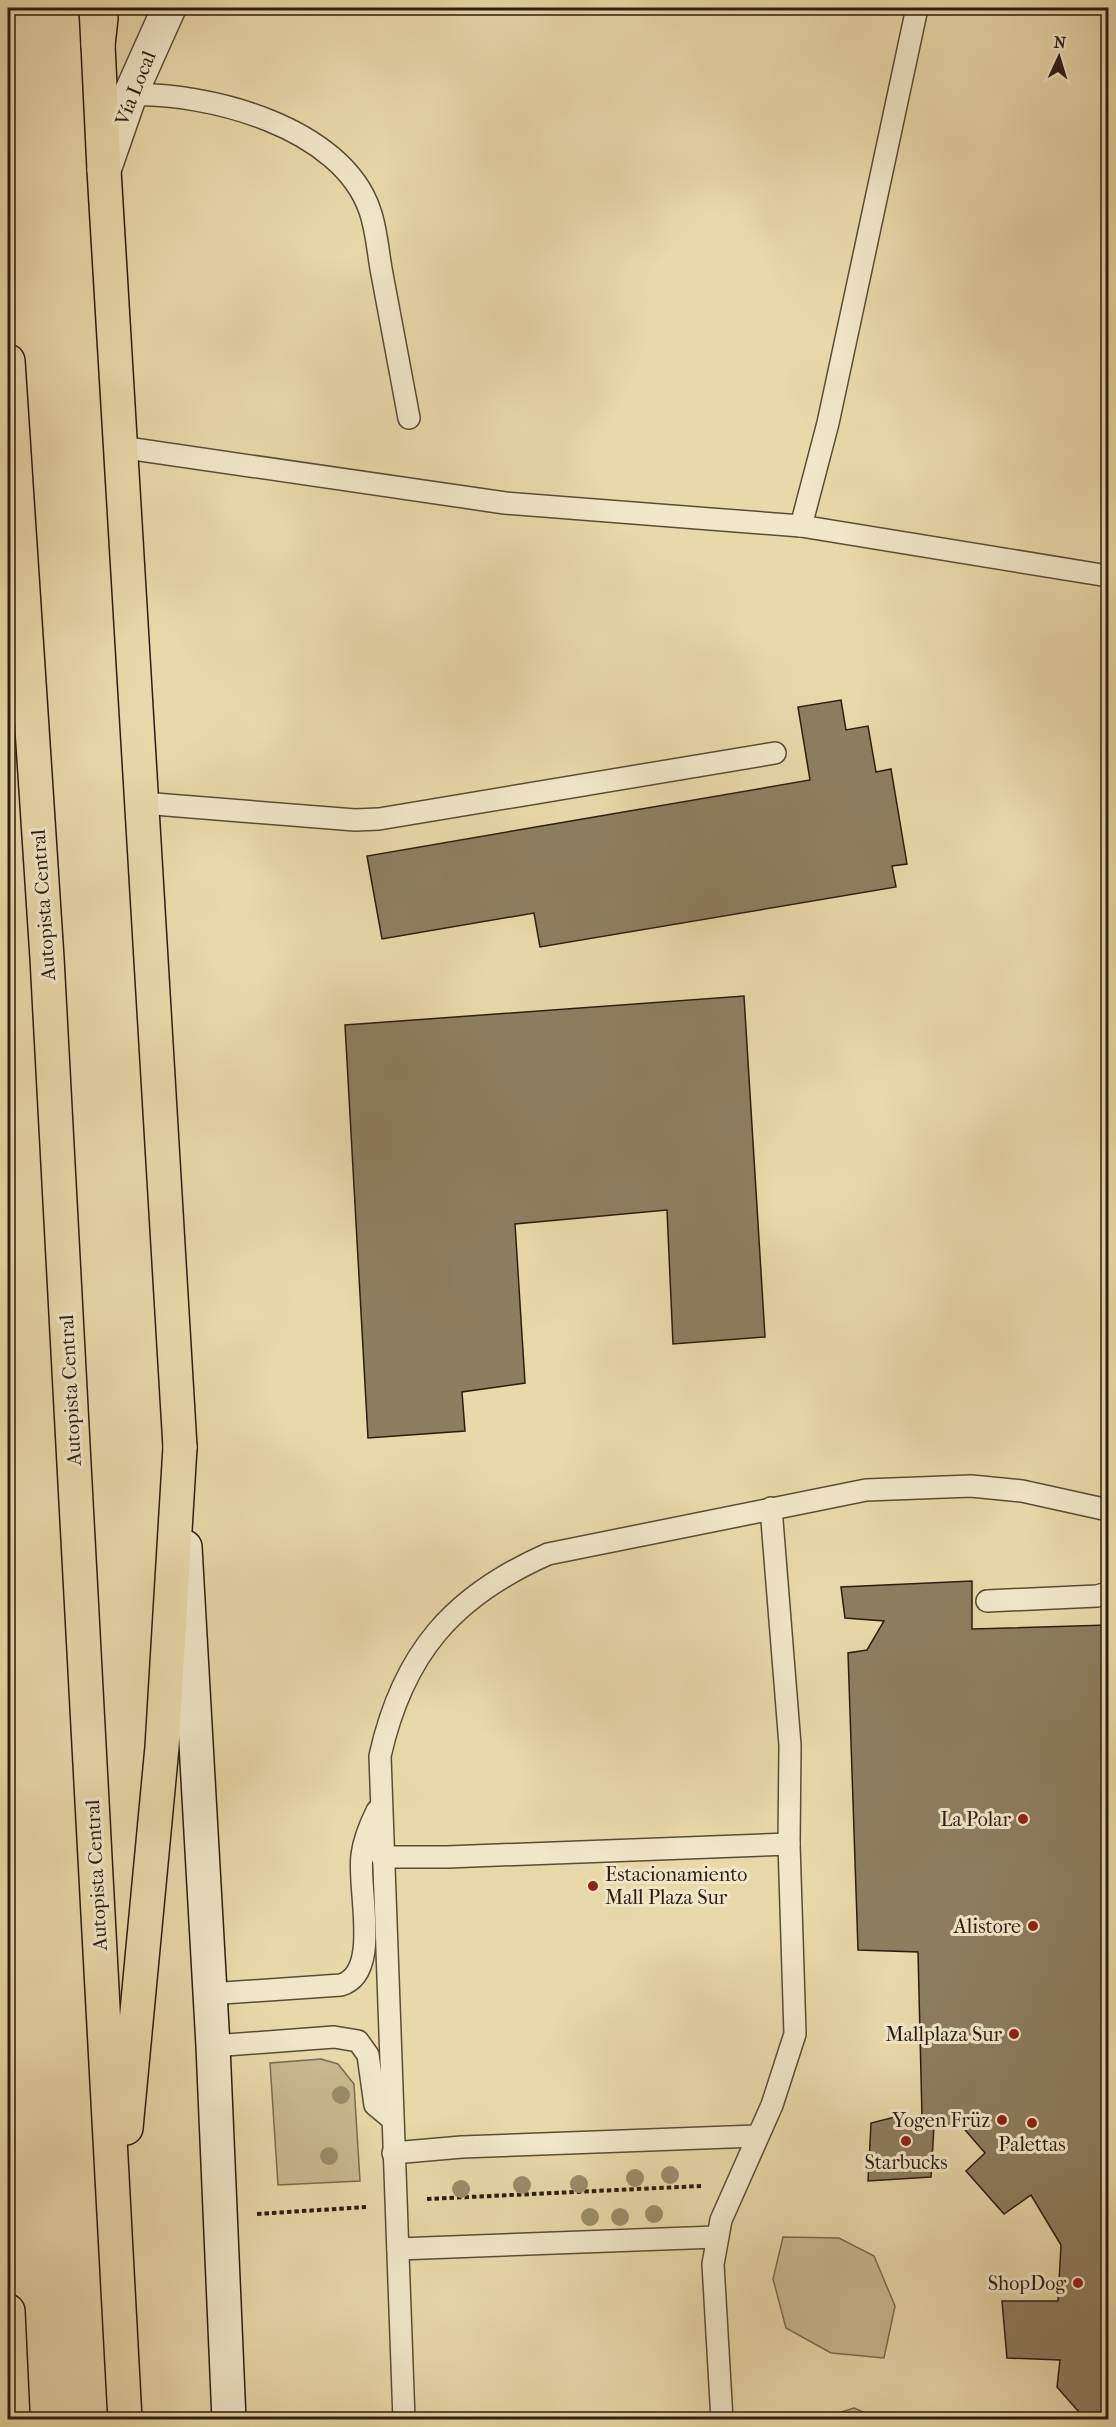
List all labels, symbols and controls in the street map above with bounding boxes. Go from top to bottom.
north arrow [1029,27,1089,87]
text: N [1053,33,1068,52]
street label: Vía Local [110,47,161,130]
street label: Autopista Central [27,828,60,982]
street label: Autopista Central [55,1313,86,1467]
street label: Autopista Central [81,1798,112,1952]
place label: La Polar [940,1808,1011,1831]
marker: La Polar [1016,1812,1030,1826]
place label: Estacionamiento Mall Plaza Sur [605,1863,747,1909]
marker: Estacionamiento Mall Plaza Sur [586,1879,600,1893]
place label: Alistore [953,1915,1021,1938]
marker: Alistore [1026,1919,1040,1933]
place label: Mallplaza Sur [885,2023,1002,2046]
marker: Mallplaza Sur [1007,2027,1021,2041]
place label: Yogen Früz [891,2109,990,2132]
marker: Yogen Früz [995,2113,1009,2127]
marker: Palettas [1025,2116,1039,2130]
place label: Palettas [998,2133,1066,2156]
marker: Starbucks [899,2134,913,2148]
place label: Starbucks [864,2151,948,2174]
place label: ShopDog [988,2272,1066,2295]
marker: ShopDog [1071,2276,1085,2290]

